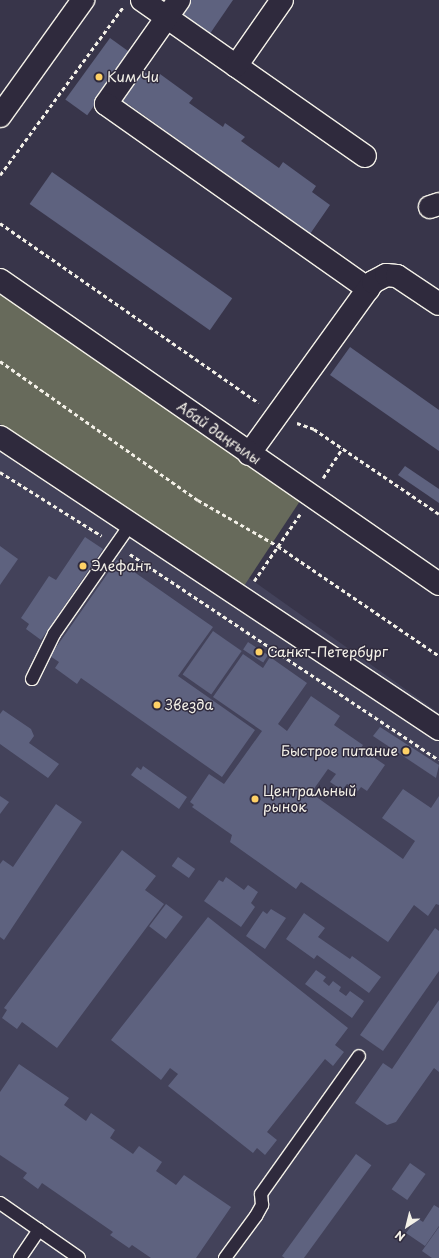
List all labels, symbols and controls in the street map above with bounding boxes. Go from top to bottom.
place label: Ким Чи [107,69,159,85]
marker: Ким Чи [94,72,104,82]
street label: Абай даңғылы [173,398,265,468]
place label: Элефант [91,558,150,574]
marker: Элефант [78,561,88,571]
place label: Санкт-Петербург [267,644,388,660]
marker: Санкт-Петербург [254,647,264,657]
place label: Звезда [165,697,213,713]
marker: Звезда [152,700,162,710]
place label: Быстрое питание [280,743,398,759]
marker: Быстрое питание [401,746,411,756]
place label: Центральный рынок [263,783,357,816]
marker: Центральный рынок [250,794,260,804]
north arrow [387,1206,427,1246]
text: N [391,1227,408,1246]

